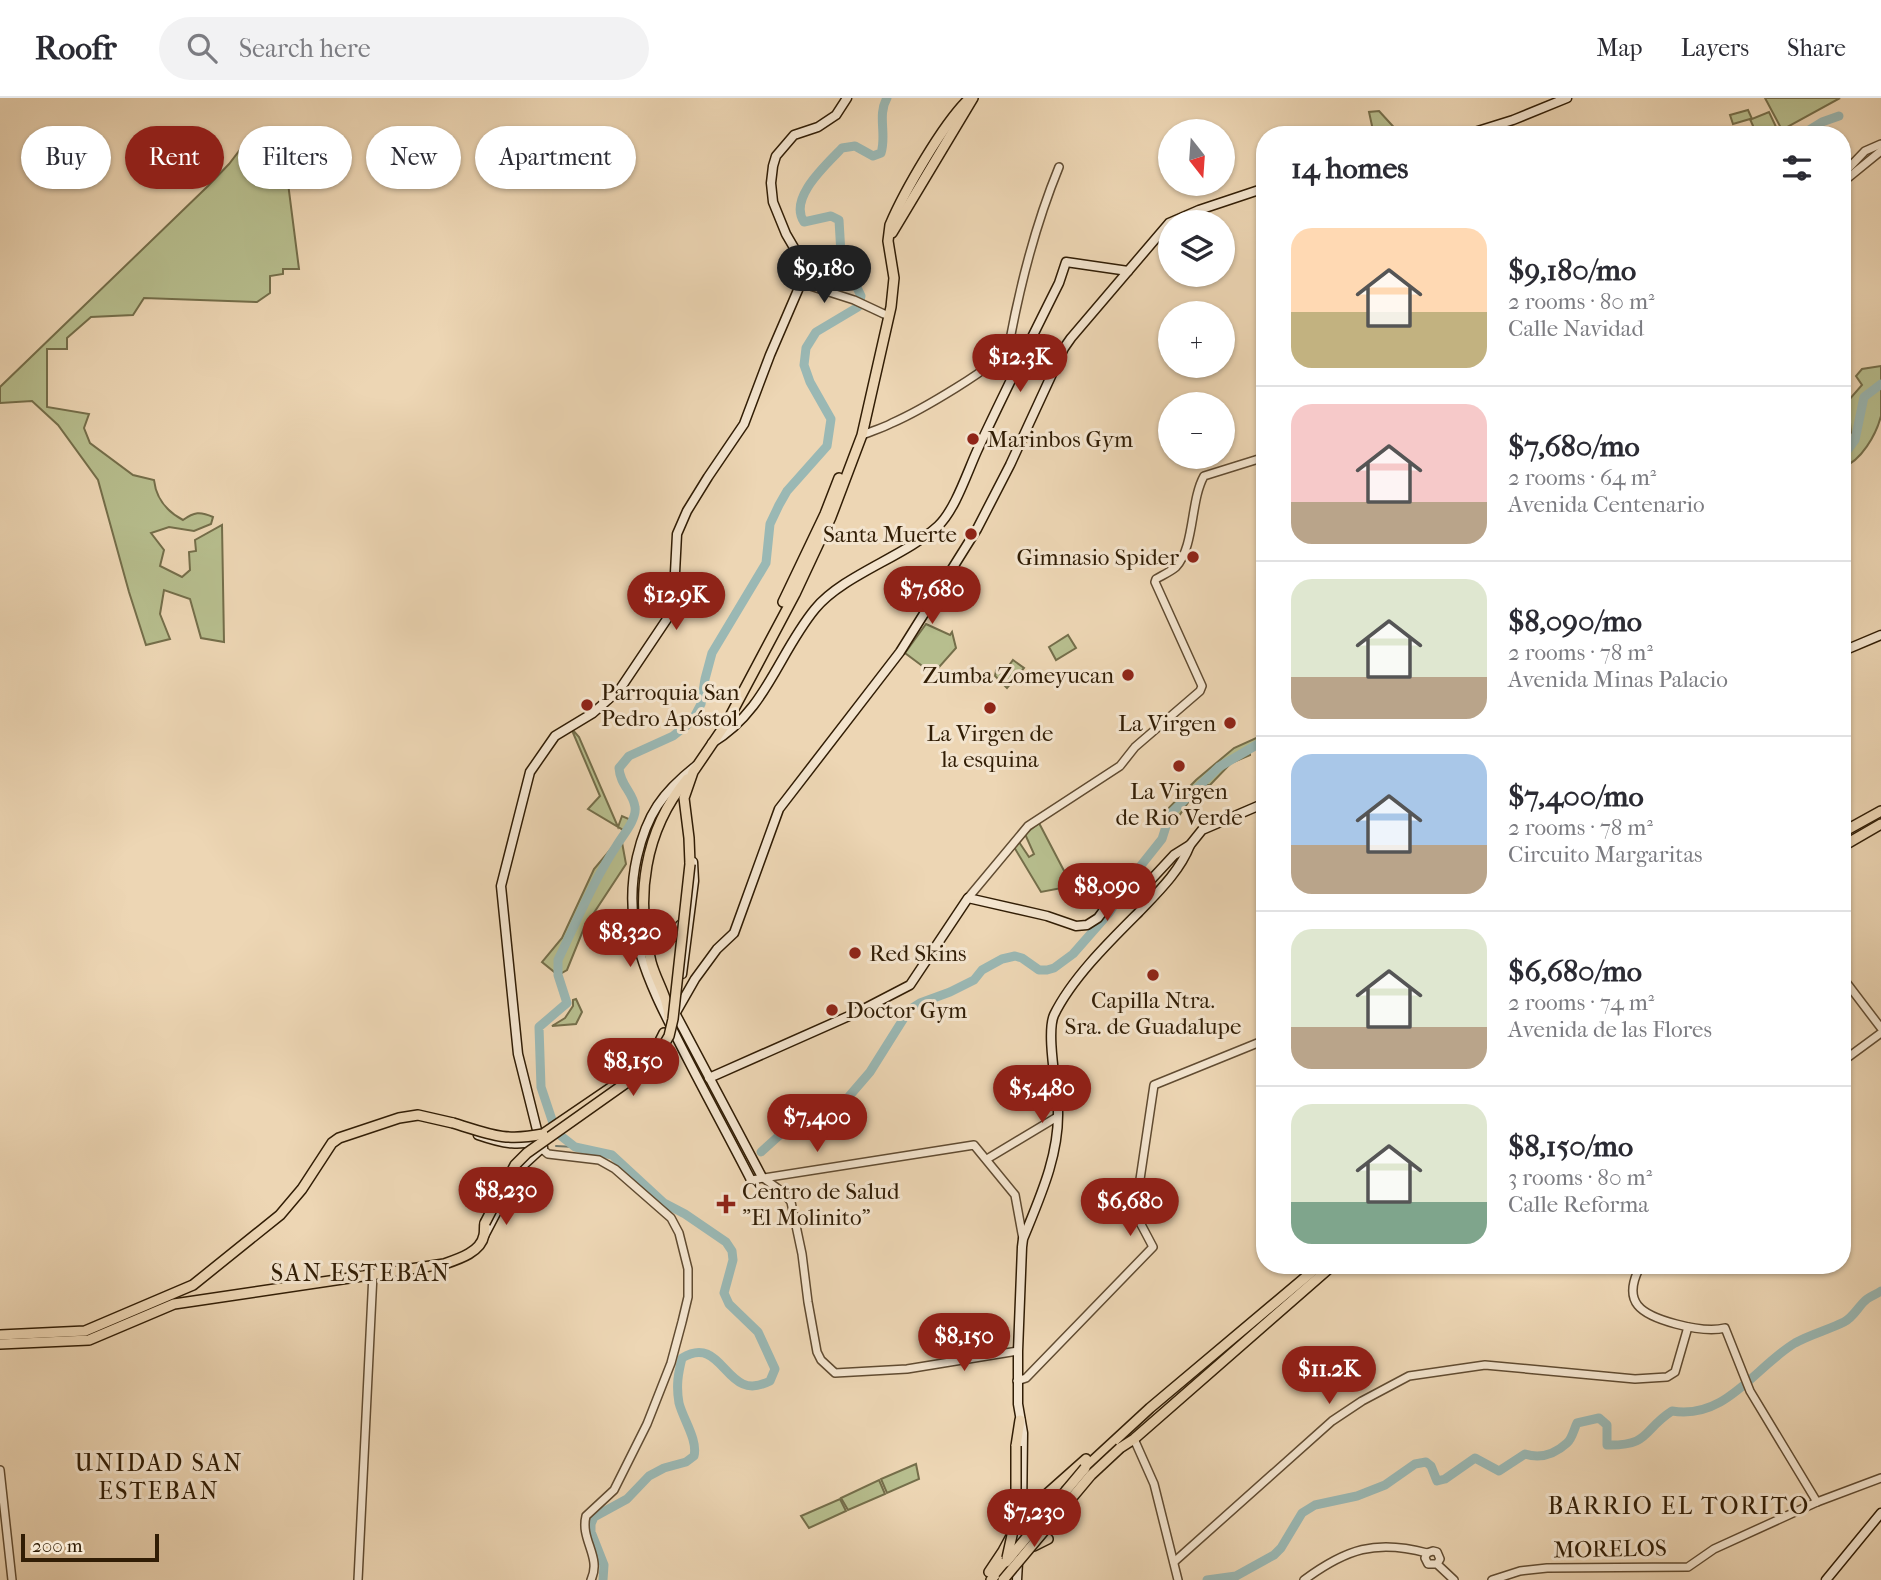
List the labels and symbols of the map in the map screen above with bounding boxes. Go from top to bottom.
north arrow [1158,119,1236,196]
pin: $9,180 [767,246,881,305]
pin: $12.3K [963,334,1077,394]
place label: Marinbos Gym [987,426,1133,453]
marker: Marinbos Gym [965,431,981,447]
place label: Santa Muerte [823,521,957,548]
marker: Santa Muerte [963,526,979,542]
place label: Gimnasio Spider [1017,544,1179,571]
marker: Gimnasio Spider [1185,549,1201,565]
pin: $7,680 [875,566,989,626]
pin: $12.9K [619,573,733,632]
place label: Zumba Zomeyucan [922,662,1115,689]
marker: Zumba Zomeyucan [1120,667,1136,683]
place label: Parroquia San Pedro Apóstol [601,679,740,732]
marker: Parroquia San Pedro Apóstol [579,697,595,713]
marker: La Virgen de la esquina [982,700,998,716]
place label: La Virgen [1118,710,1217,737]
marker: La Virgen [1222,715,1238,731]
place label: La Virgen de la esquina [927,720,1053,773]
marker: La Virgen de Rio Verde [1171,758,1187,774]
place label: La Virgen de Rio Verde [1115,778,1243,831]
pin: $8,090 [1050,864,1164,923]
pin: $8,320 [573,910,687,969]
place label: Red Skins [869,940,967,967]
marker: Red Skins [847,945,863,961]
marker: Capilla Ntra. Sra. de Guadalupe [1145,967,1161,983]
place label: Capilla Ntra. Sra. de Guadalupe [1065,987,1241,1040]
place label: Doctor Gym [846,997,967,1024]
marker: Doctor Gym [824,1002,840,1018]
pin: $8,150 [576,1038,690,1098]
pin: $5,480 [985,1066,1099,1125]
pin: $7,400 [760,1094,874,1154]
pin: $8,230 [449,1168,563,1227]
place label: Centro de Salud "El Molinito" [742,1178,900,1231]
pin: $6,680 [1073,1178,1187,1238]
marker: Centro de Salud "El Molinito" [716,1194,736,1214]
district label: SAN ESTEBAN [271,1259,451,1287]
pin: $8,150 [907,1314,1021,1373]
pin: $11.2K [1272,1346,1386,1406]
district label: UNIDAD SAN ESTEBAN [74,1449,244,1505]
pin: $7,230 [977,1490,1091,1549]
district label: BARRIO EL TORITO [1548,1492,1810,1520]
scale bar [21,1531,159,1563]
street label: MORELOS [1553,1535,1667,1563]

